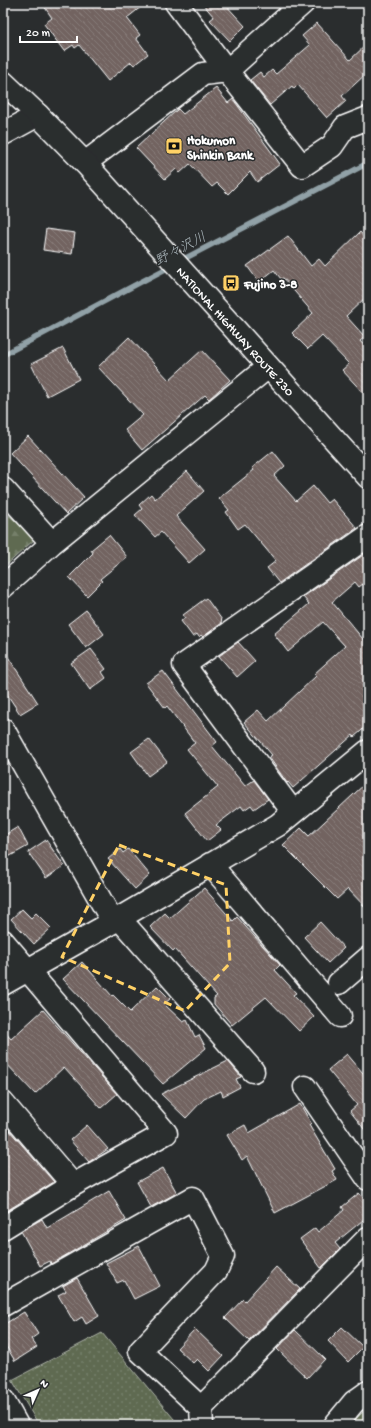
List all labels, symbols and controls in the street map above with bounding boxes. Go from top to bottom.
scale bar [20,18,77,44]
text: 20 m [26,27,51,41]
place label: Hokumon Shinkin Bank [187,134,255,164]
bank icon: Hokumon Shinkin Bank [164,136,184,156]
water label: 野々沢川 [152,230,210,271]
street label: NATIONAL HIGHWAY ROUTE 230 [172,265,297,401]
bus stop icon: Fujino 3-8 [221,273,241,293]
place label: Fujino 3-8 [243,278,297,293]
north arrow [18,1370,58,1410]
text: N [37,1378,50,1391]

